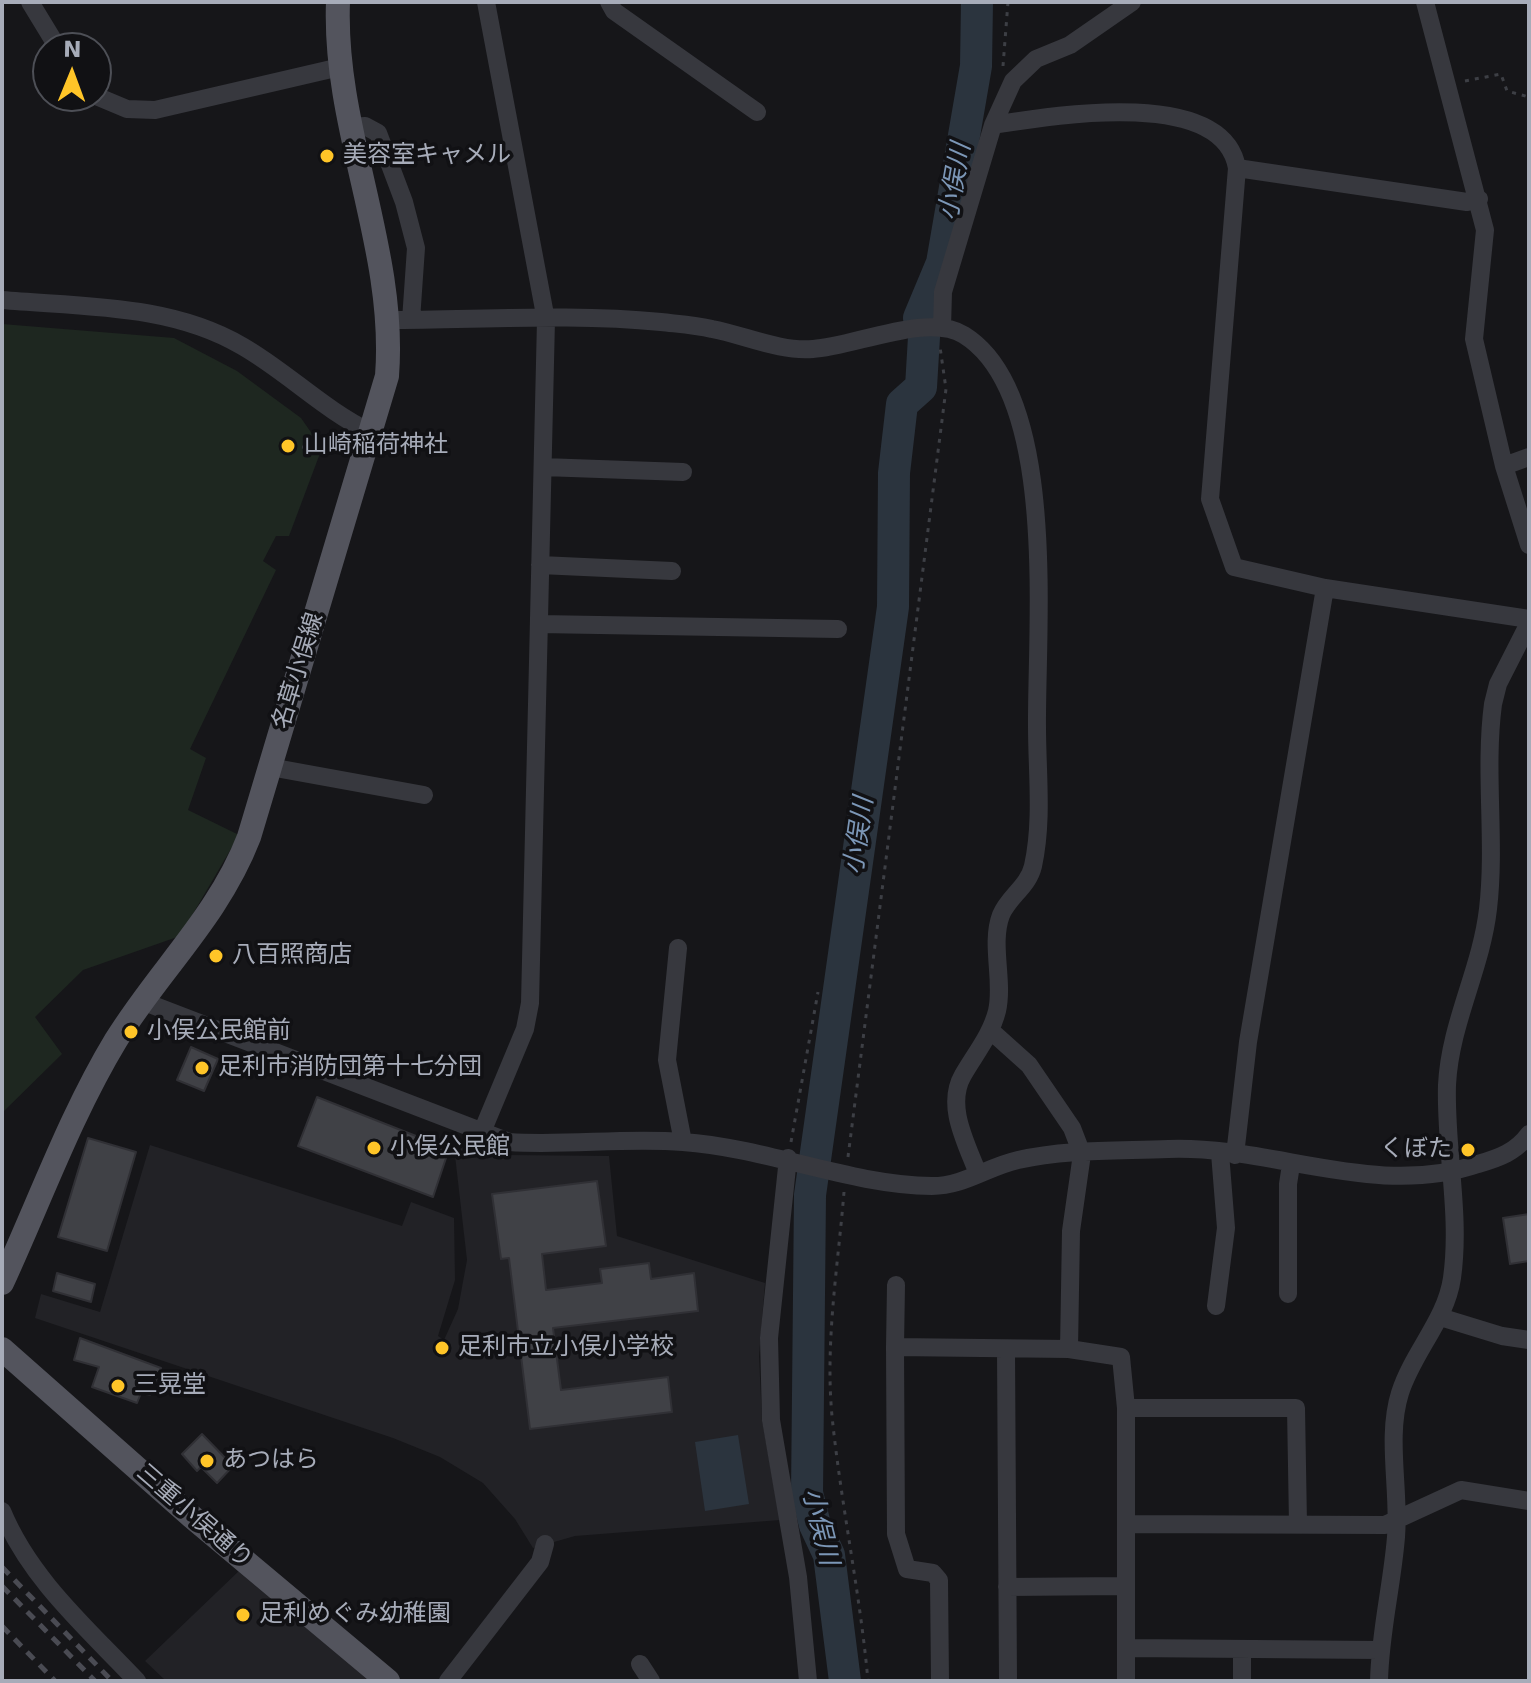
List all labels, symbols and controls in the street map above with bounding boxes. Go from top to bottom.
north arrow [32,32,112,112]
text: N [63,37,82,62]
water label: 小俣川 [934,141,978,223]
place label: 美容室キャメル [343,142,511,170]
marker: 美容室キャメル [318,147,336,165]
place label: 山崎稲荷神社 [304,432,448,460]
marker: 山崎稲荷神社 [279,437,297,455]
street label: 名草小俣線 [268,609,330,733]
water label: 小俣川 [839,795,881,877]
place label: 八百照商店 [232,942,352,970]
marker: 八百照商店 [207,947,225,965]
place label: 小俣公民館前 [147,1018,291,1046]
marker: 小俣公民館前 [122,1023,140,1041]
place label: 足利市消防団第十七分団 [218,1054,482,1082]
marker: 足利市消防団第十七分団 [193,1059,211,1077]
place label: 小俣公民館 [390,1134,510,1162]
place label: くぼた [1380,1136,1452,1164]
marker: 小俣公民館 [365,1139,383,1157]
marker: くぼた [1459,1141,1477,1159]
place label: 足利市立小俣小学校 [458,1334,674,1362]
marker: 足利市立小俣小学校 [433,1339,451,1357]
place label: 三晃堂 [134,1372,206,1400]
marker: 三晃堂 [109,1377,127,1395]
place label: あつはら [223,1447,319,1475]
marker: あつはら [198,1452,216,1470]
street label: 三重小俣通り [130,1459,258,1575]
water label: 小俣川 [794,1485,844,1569]
place label: 足利めぐみ幼稚園 [259,1601,451,1629]
marker: 足利めぐみ幼稚園 [234,1606,252,1624]

